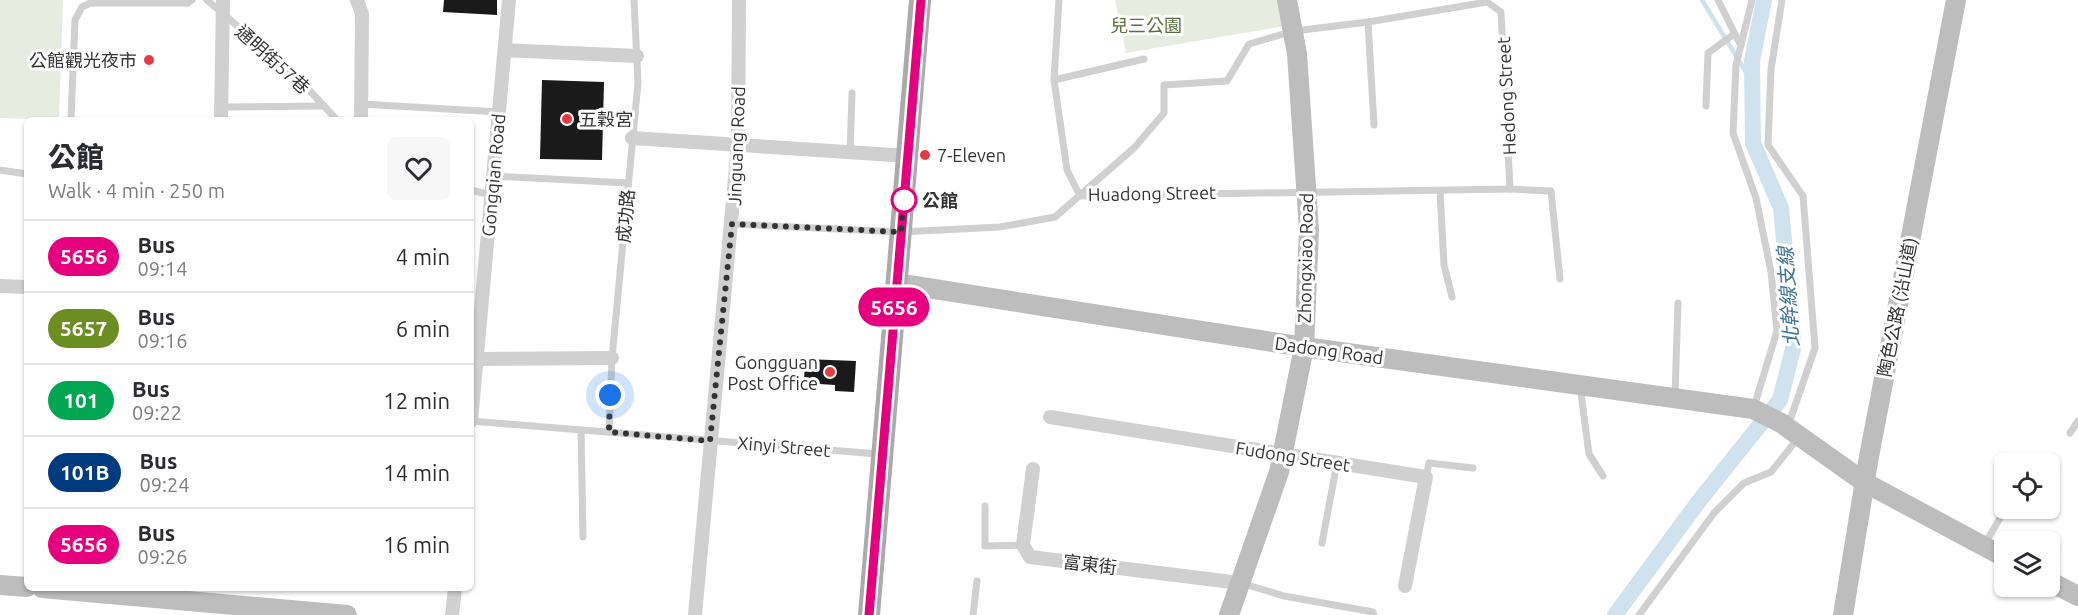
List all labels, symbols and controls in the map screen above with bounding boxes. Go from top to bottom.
park label: 兒三公園 [1110,15,1182,35]
street label: 通明街57巷 [232,21,314,97]
street label: Hedong Street [1493,36,1519,156]
place label: 公館觀光夜市 [29,50,137,70]
marker: 公館觀光夜市 [142,53,156,67]
street label: Jinguang Road [724,86,748,206]
place label: 五穀宮 [579,109,633,129]
marker: 五穀宮 [560,112,574,126]
street label: Gongqian Road [478,113,508,237]
button: heart [387,137,450,200]
text: 公館 [48,141,104,172]
place label: 7-Eleven [937,145,1006,165]
marker: 7-Eleven [918,148,932,162]
text: Walk · 4 min · 250 m [48,179,225,202]
street label: Huadong Street [1088,182,1216,204]
marker: 公館 [891,187,917,213]
street label: 成功路 [613,188,637,244]
place label: 公館 [922,190,958,210]
street label: Zhongxiao Road [1294,193,1316,323]
text: Bus [137,232,175,257]
street label: 陶色公路 (沿山道) [1874,236,1921,379]
text: 5656 [60,244,107,268]
text: 4 min [396,244,450,269]
water label: 北幹線支線 [1773,244,1803,348]
text: 09:14 [137,257,187,280]
line badge: 5656 [852,288,936,326]
text: 5656 [870,295,918,319]
text: Bus [137,304,175,329]
text: 5657 [60,316,107,340]
text: 6 min [396,316,450,341]
text: 09:16 [137,329,187,352]
street label: Dadong Road [1274,332,1384,368]
place label: Gongguan Post Office [728,352,818,393]
marker: Gongguan Post Office [823,365,837,379]
text: Bus [132,376,170,401]
your location [595,380,625,410]
text: 101 [63,388,99,412]
text: 12 min [383,388,450,413]
text: 09:22 [132,401,182,424]
street label: Xinyi Street [737,432,831,460]
street label: Fudong Street [1234,437,1352,475]
text: Bus [139,448,177,473]
map controls [1994,453,2060,597]
button: locate [1994,453,2060,519]
text: 101B [60,460,109,484]
text: 14 min [383,460,450,485]
text: 09:24 [139,473,190,496]
text: Bus [137,520,175,545]
button: layers [1994,531,2060,597]
text: 5656 [60,532,107,556]
text: 16 min [383,532,450,557]
text: 09:26 [137,545,187,568]
street label: 富東街 [1062,551,1118,577]

